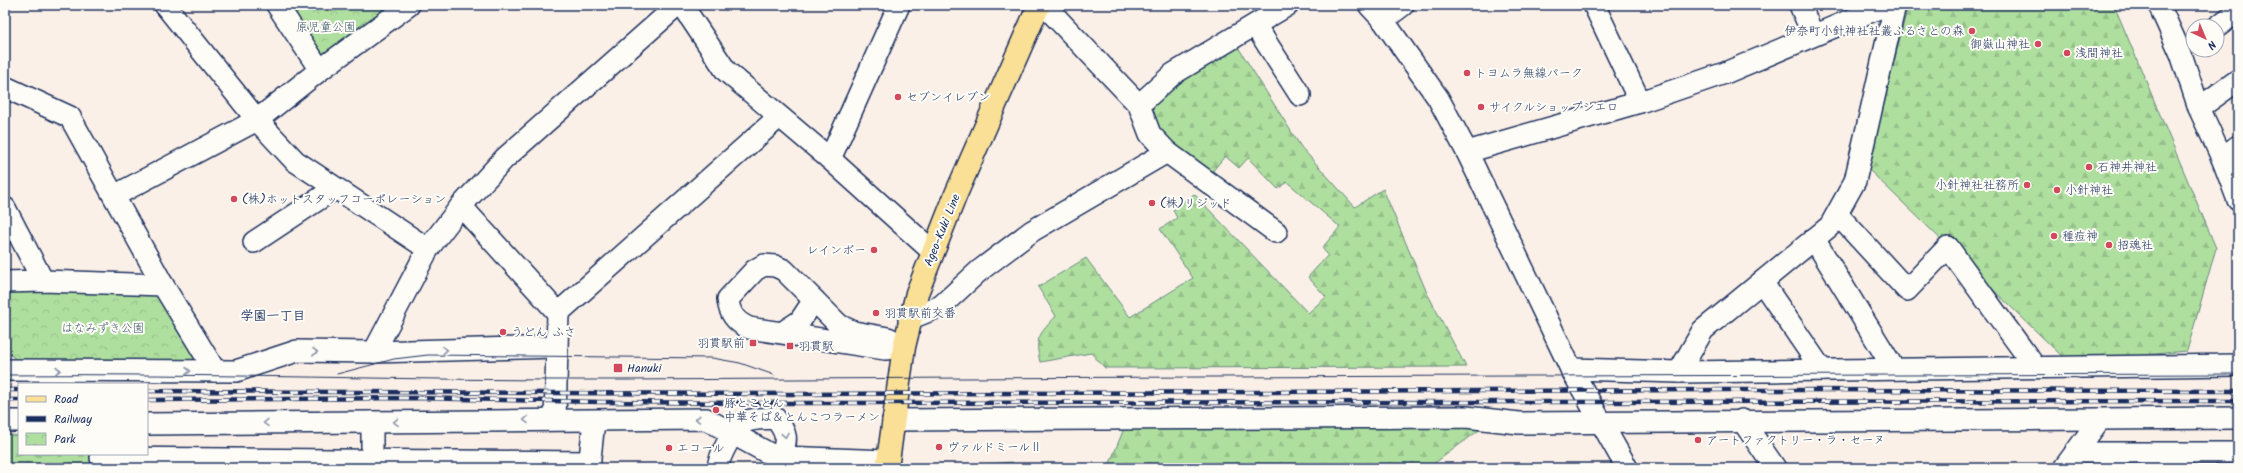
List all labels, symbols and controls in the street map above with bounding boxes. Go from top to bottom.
park label: 原児童公園 [296,18,356,37]
north arrow [2185,18,2225,58]
place label: 伊奈町小針神社社叢ふるさとの森 [1784,22,1964,41]
marker: 伊奈町小針神社社叢ふるさとの森 [1967,26,1977,36]
place label: 御嶽山神社 [1970,35,2030,54]
text: N [2202,36,2220,53]
marker: 御嶽山神社 [2033,39,2043,49]
place label: 浅間神社 [2075,44,2123,63]
marker: 浅間神社 [2062,48,2072,58]
place label: トヨムラ無線パーク [1475,64,1583,83]
marker: トヨムラ無線パーク [1462,68,1472,78]
place label: セブンイレブン [906,88,990,107]
marker: セブンイレブン [893,92,903,102]
place label: サイクルショップシエロ [1489,98,1619,117]
marker: サイクルショップシエロ [1476,102,1486,112]
place label: 石神井神社 [2097,158,2157,177]
marker: 石神井神社 [2084,162,2094,172]
place label: 小針神社社務所 [1935,176,2019,195]
marker: 小針神社社務所 [2022,180,2032,190]
place label: 小針神社 [2065,181,2113,200]
marker: 小針神社 [2052,185,2062,195]
place label: (株)ホットスタッフコーポレーション [242,190,446,209]
street label: Ageo-Kuki Line [919,191,966,269]
marker: (株)ホットスタッフコーポレーション [229,194,239,204]
place label: (株)リジッド [1160,194,1232,213]
marker: (株)リジッド [1147,198,1157,208]
place label: 種痘神 [2062,227,2098,246]
marker: 種痘神 [2049,231,2059,241]
place label: 招魂社 [2117,236,2153,255]
marker: 招魂社 [2104,240,2114,250]
place label: レインボー [806,241,866,260]
marker: レインボー [869,245,879,255]
place label: 羽貫駅前交番 [884,304,956,323]
district label: 学園一丁目 [240,306,306,327]
marker: 羽貫駅前交番 [871,308,881,318]
park label: はなみずき公園 [61,319,145,338]
place label: うどん ふさ [511,323,576,342]
marker: うどん ふさ [498,327,508,337]
place label: 羽貫駅前 [697,334,745,353]
place label: 羽貫駅 [798,337,834,356]
marker: 羽貫駅前 [748,338,758,348]
marker: 羽貫駅 [785,341,795,351]
one-way arrow [442,346,448,354]
one-way arrow [312,348,318,356]
place label: Hanuki [627,359,662,378]
marker: Hanuki [612,362,624,374]
one-way arrow [55,366,61,374]
one-way arrow [185,367,191,375]
legend [18,383,148,455]
text: Road [54,390,79,409]
place label: 豚とことん 中華そば＆とんこつラーメン [724,394,880,427]
marker: 豚とことん 中華そば＆とんこつラーメン [711,405,721,415]
text: Railway [54,410,92,429]
one-way arrow [695,415,701,423]
one-way arrow [523,416,529,424]
one-way arrow [393,418,399,426]
one-way arrow [263,419,269,427]
text: Park [54,430,76,449]
place label: アートファクトリー・ラ・セーヌ [1706,431,1885,450]
one-way arrow [780,432,789,438]
marker: アートファクトリー・ラ・セーヌ [1693,435,1703,445]
place label: ヴァルドミールⅡ [947,438,1042,457]
place label: エコール [677,439,724,458]
marker: ヴァルドミールⅡ [934,442,944,452]
marker: エコール [664,443,674,453]

